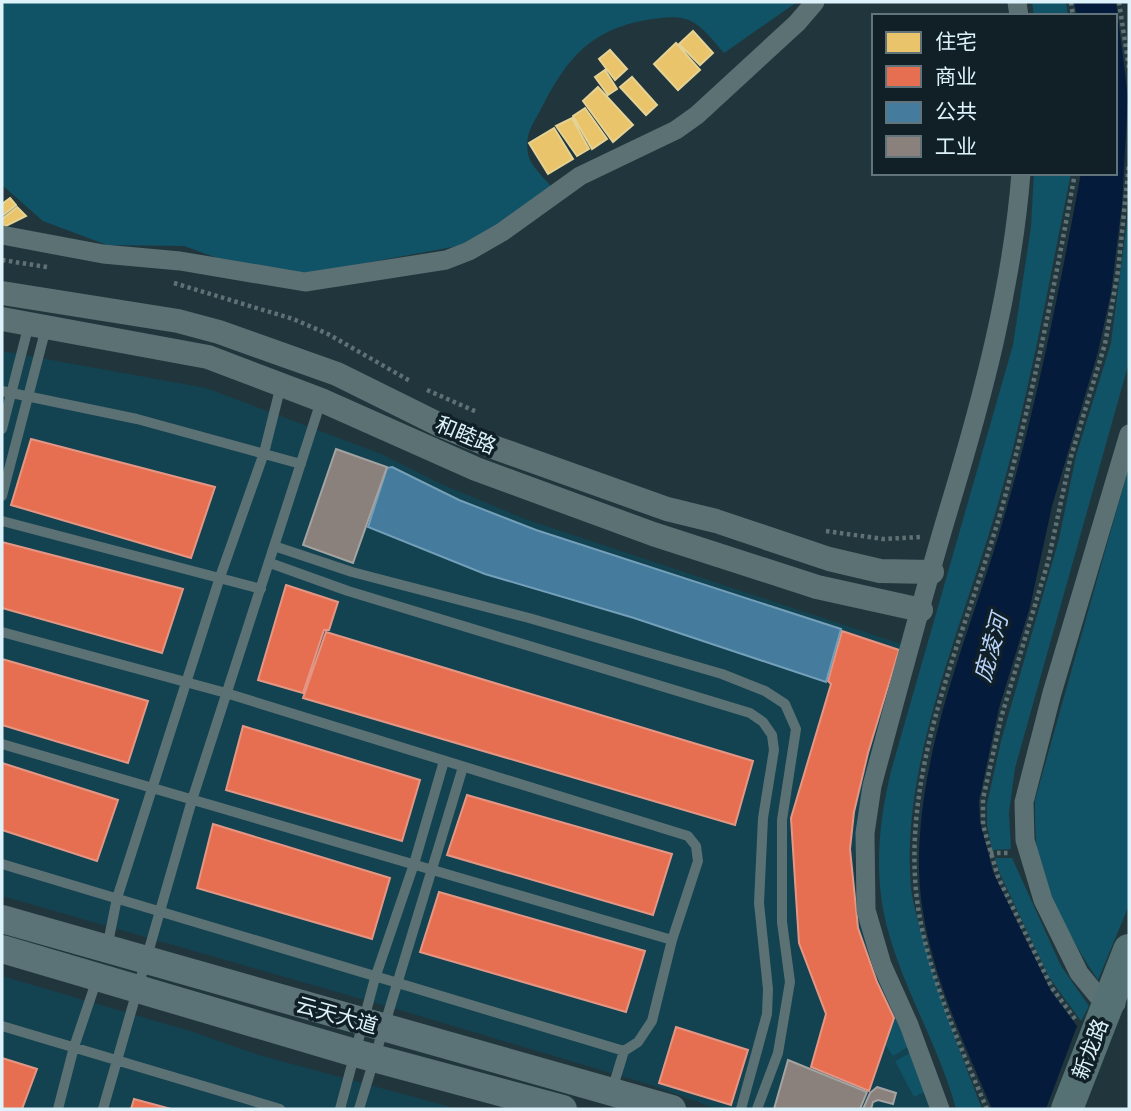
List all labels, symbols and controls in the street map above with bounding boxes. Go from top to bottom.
legend [872,14,1117,175]
text: 住宅 [935,29,977,54]
text: 商业 [935,64,977,89]
text: 公共 [935,99,977,124]
text: 工业 [935,134,977,159]
street label: 和睦路 [432,411,500,459]
water label: 庞凌河 [969,607,1014,685]
street label: 云天大道 [293,991,381,1039]
street label: 新龙路 [1067,1015,1113,1083]

